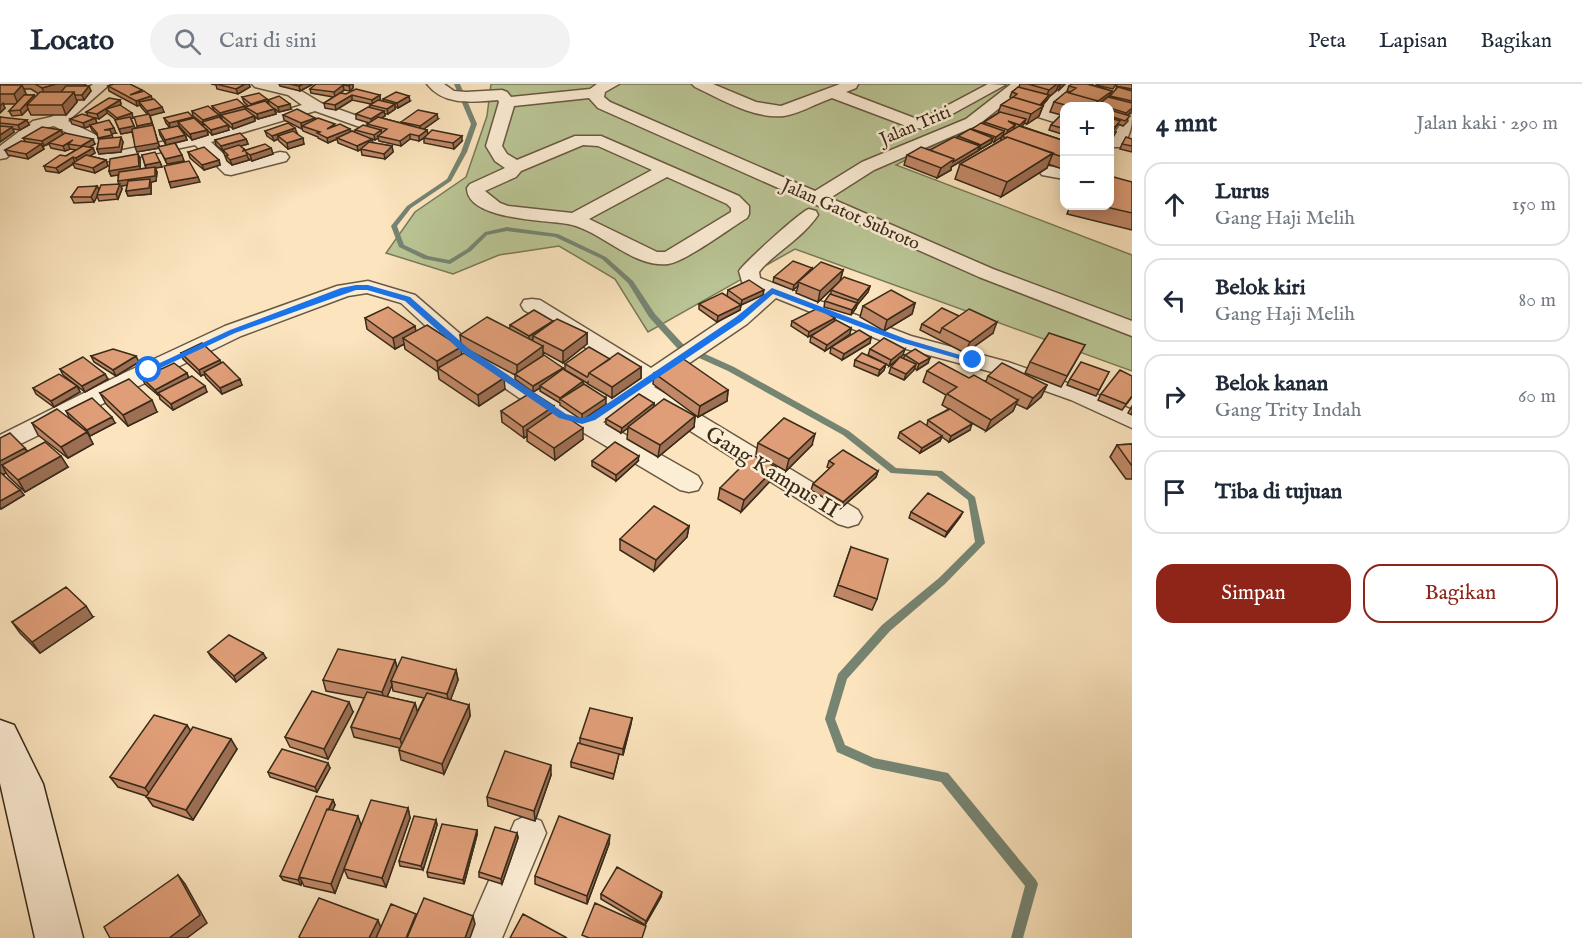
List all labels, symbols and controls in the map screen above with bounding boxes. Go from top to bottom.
search box [150,14,570,68]
text: Locato [30,24,114,59]
icon: search [171,25,204,58]
text: Cari di sini [219,27,317,55]
text: Peta [1308,28,1346,55]
text: Lapisan [1379,28,1448,55]
text: Bagikan [1481,28,1552,55]
street label: Jalan Triti [875,101,955,152]
map controls [1060,102,1114,210]
button: + [1060,102,1114,156]
text: 4 mnt [1156,107,1217,140]
text: Jalan kaki · 290 m [1416,111,1558,136]
button: − [1060,156,1114,210]
street label: Jalan Gatot Subroto [776,174,923,256]
text: Lurus [1215,178,1269,206]
icon: ahead [1158,188,1191,221]
text: 150 m [1512,192,1556,217]
text: Gang Haji Melih [1215,206,1355,231]
text: Belok kiri [1215,274,1306,302]
icon: left [1158,284,1191,317]
text: 80 m [1519,288,1556,313]
text: Gang Haji Melih [1215,302,1355,327]
route end [959,346,985,372]
route start [135,356,161,382]
text: Belok kanan [1215,370,1328,398]
icon: right [1158,380,1191,413]
text: 60 m [1518,384,1556,409]
text: Gang Trity Indah [1215,398,1361,423]
street label: Gang Kampus II [700,420,844,525]
icon: arrive [1158,476,1191,509]
text: Tiba di tujuan [1215,478,1342,506]
button: Simpan [1156,564,1351,623]
button: Bagikan [1363,564,1558,623]

